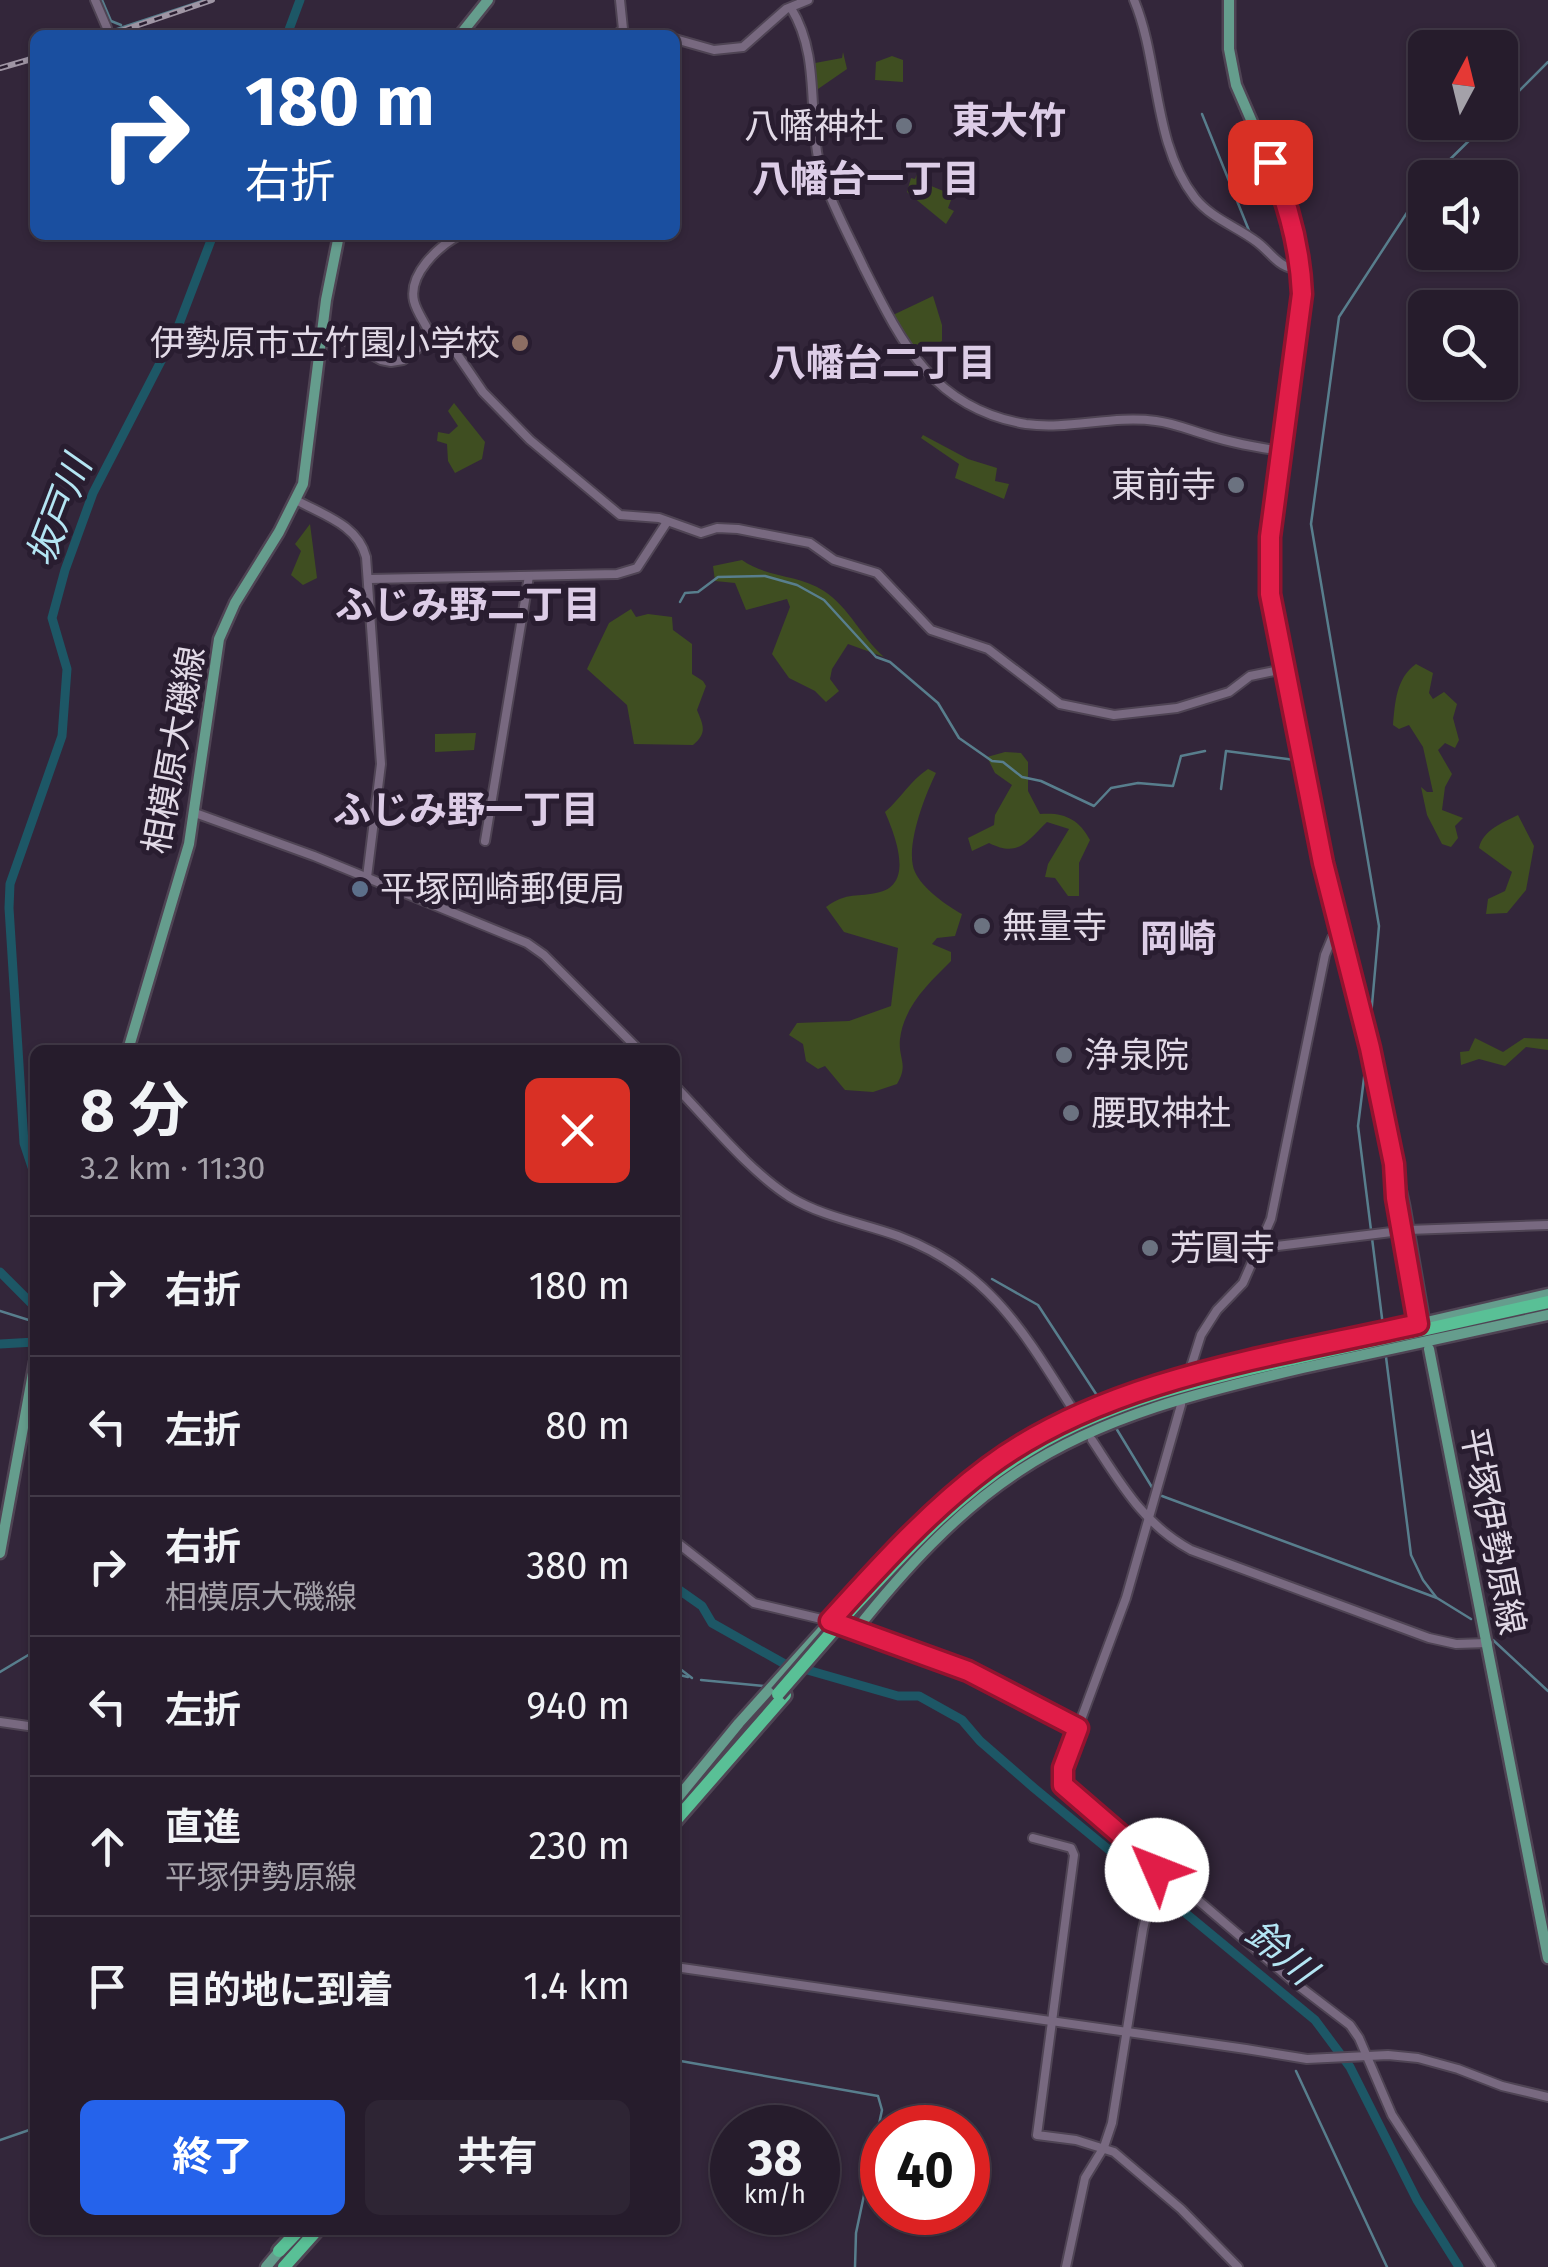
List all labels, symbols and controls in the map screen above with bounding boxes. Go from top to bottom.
north arrow [1408,30,1518,140]
map controls [1408,30,1518,400]
text: 180 m [245,60,435,144]
icon: right [80,70,210,200]
district label: 東大竹 [952,98,1066,144]
place label: 八幡神社 [744,105,884,147]
marker: 八幡神社 [893,115,915,137]
pin [1228,120,1313,205]
icon: arrive [1243,135,1298,190]
text: 右折 [245,155,335,209]
district label: 八幡台一丁目 [752,156,980,202]
button: sound [1408,160,1518,270]
button: search [1408,290,1518,400]
place label: 伊勢原市立竹園小学校 [150,322,500,364]
marker: 伊勢原市立竹園小学校 [509,332,531,354]
district label: 八幡台二丁目 [768,340,996,386]
water label: 坂戸川 [17,446,102,572]
place label: 東前寺 [1111,464,1216,506]
marker: 東前寺 [1225,474,1247,496]
district label: ふじみ野二丁目 [335,582,601,628]
street label: 相模原大磯線 [135,643,213,857]
district label: ふじみ野一丁目 [333,787,599,833]
place label: 平塚岡崎郵便局 [380,868,625,910]
marker: 平塚岡崎郵便局 [349,878,371,900]
place label: 無量寺 [1002,905,1107,947]
marker: 無量寺 [971,915,993,937]
district label: 岡崎 [1140,916,1216,962]
place label: 浄泉院 [1084,1034,1189,1076]
marker: 浄泉院 [1053,1044,1075,1066]
text: 8 分 [80,1075,189,1147]
button: close [525,1078,630,1183]
place label: 腰取神社 [1091,1092,1231,1134]
marker: 腰取神社 [1060,1102,1082,1124]
text: 3.2 km · 11:30 [80,1149,265,1187]
place label: 芳圓寺 [1170,1227,1275,1269]
marker: 芳圓寺 [1139,1237,1161,1259]
icon: right [80,1259,135,1314]
text: 180 m [529,1263,630,1309]
text: 右折 [165,1267,241,1313]
icon: left [80,1399,135,1454]
text: 80 m [545,1403,630,1449]
text: 左折 [165,1407,241,1453]
street label: 平塚伊勢原線 [1452,1424,1534,1638]
text: 右折 [165,1524,241,1570]
icon: right [80,1539,135,1594]
text: 380 m [526,1543,630,1589]
text: 相模原大磯線 [165,1578,357,1616]
icon: left [80,1679,135,1734]
text: 940 m [526,1683,630,1729]
text: 左折 [165,1687,241,1733]
text: 直進 [165,1804,241,1850]
position arrow [1105,1818,1209,1922]
icon: ahead [80,1819,135,1874]
text: 230 m [529,1823,630,1869]
text: 平塚伊勢原線 [165,1858,357,1896]
water label: 鈴川 [1237,1910,1328,1997]
icon: arrive [80,1959,135,2014]
text: 1.4 km [523,1963,630,2009]
text: 目的地に到着 [165,1967,393,2013]
button: 終了 [80,2100,345,2215]
button: 共有 [365,2100,630,2215]
speed limit sign: 40 [860,2105,990,2235]
text: 38 [747,2128,803,2188]
text: km/h [744,2180,806,2210]

